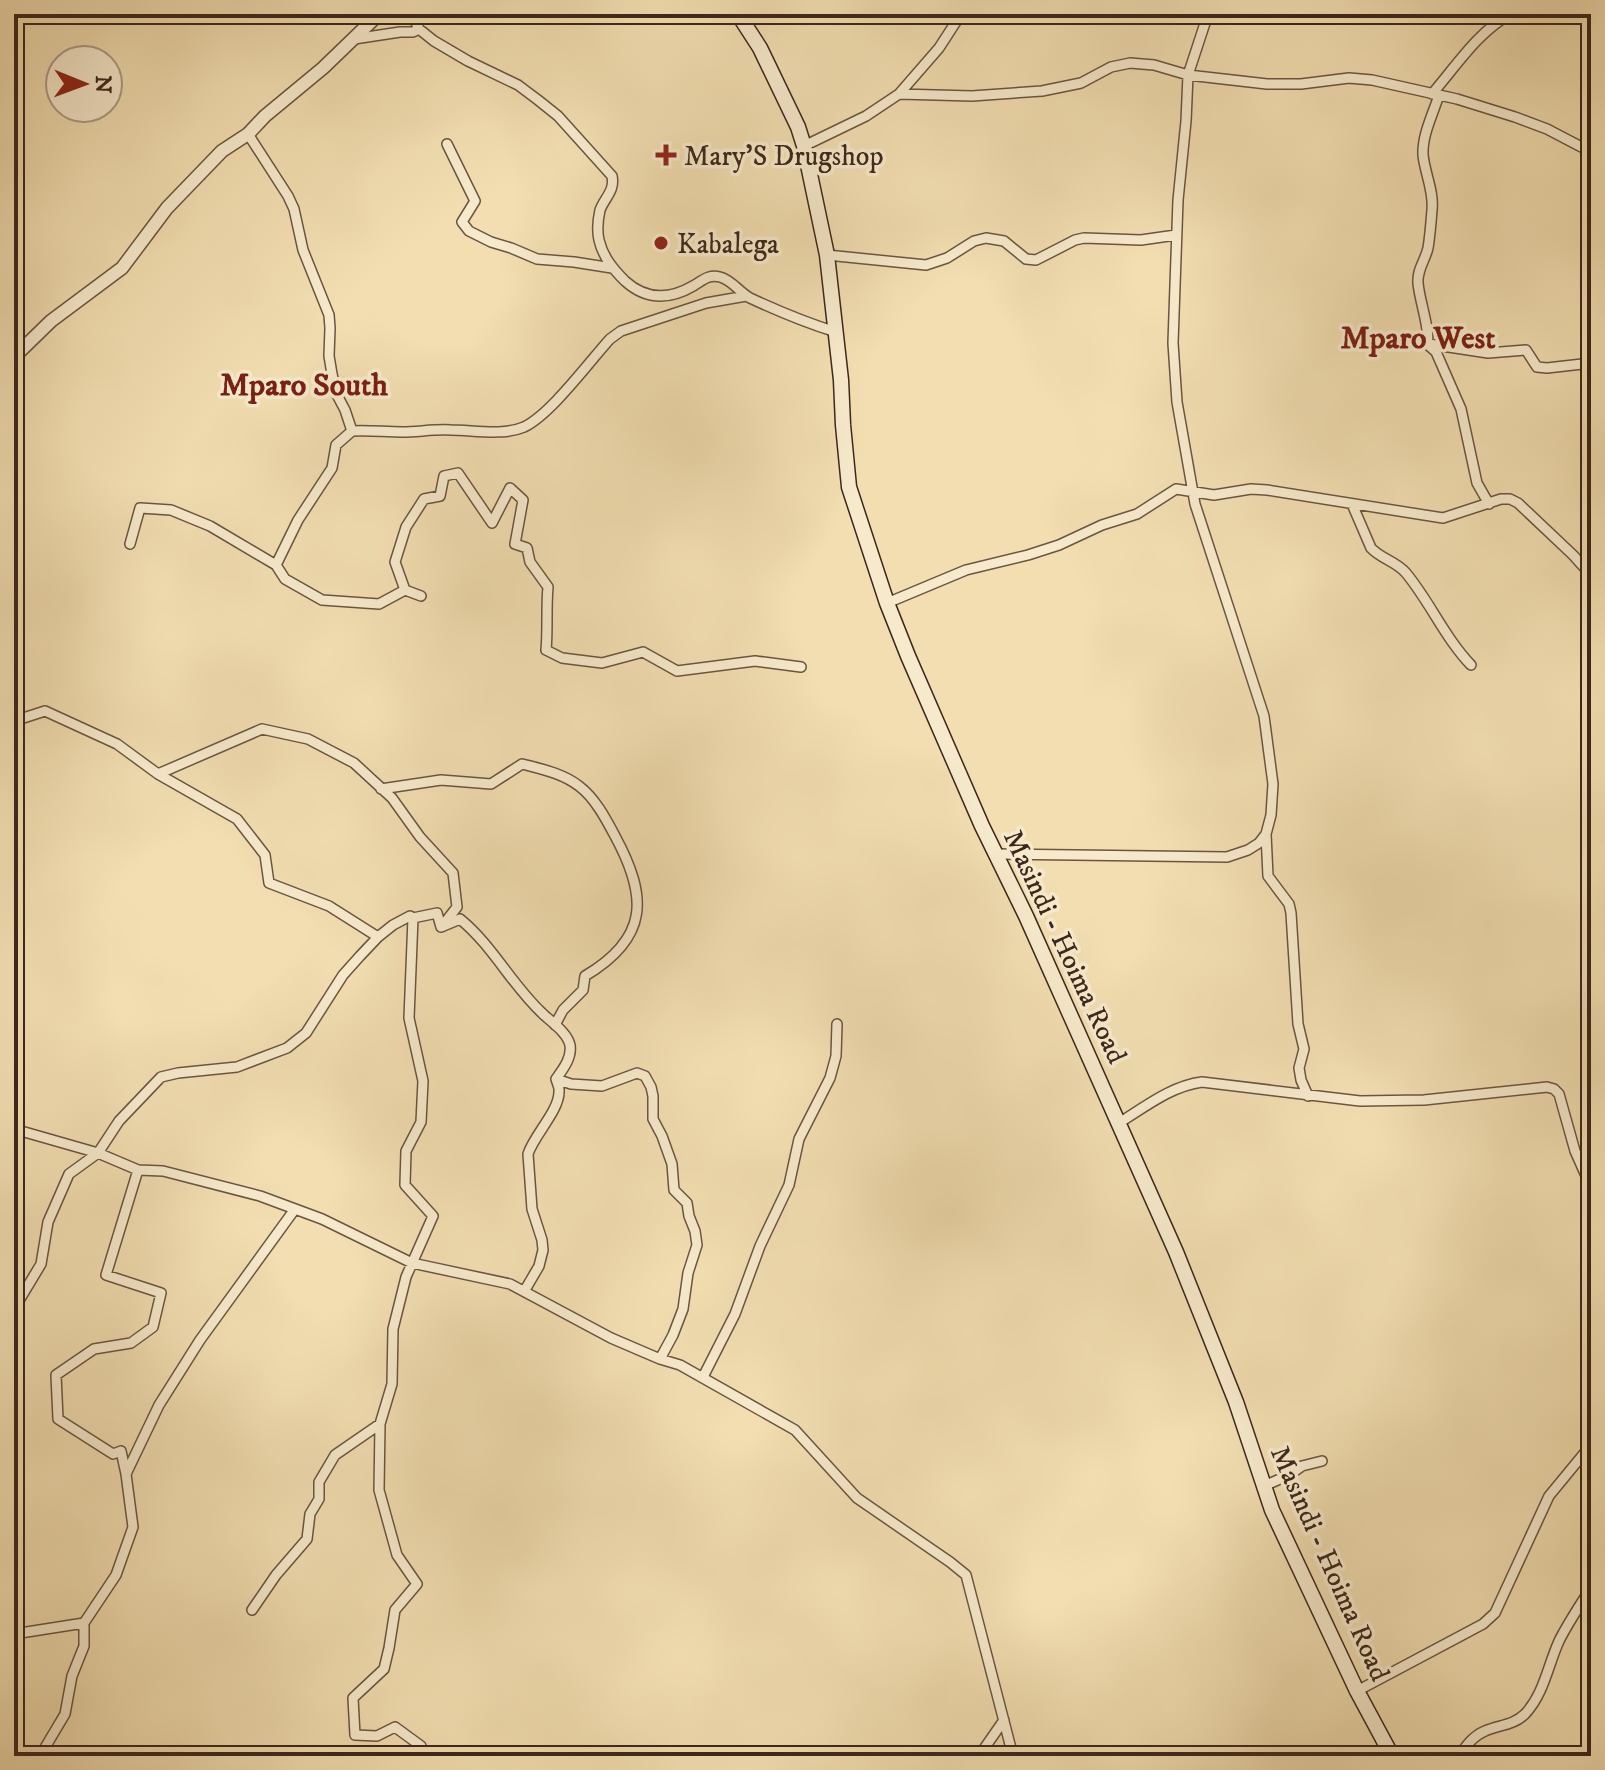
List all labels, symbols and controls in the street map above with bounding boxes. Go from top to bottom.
north arrow [44,44,124,124]
text: N [89,75,116,94]
place label: Mary'S Drugshop [684,139,883,174]
marker: Mary'S Drugshop [655,144,677,166]
place label: Kabalega [677,227,779,262]
marker: Kabalega [652,234,670,252]
district label: Mparo West [1341,319,1496,359]
district label: Mparo South [220,366,388,406]
street label: Masindi - Hoima Road [995,824,1134,1069]
street label: Masindi - Hoima Road [1262,1440,1397,1687]

